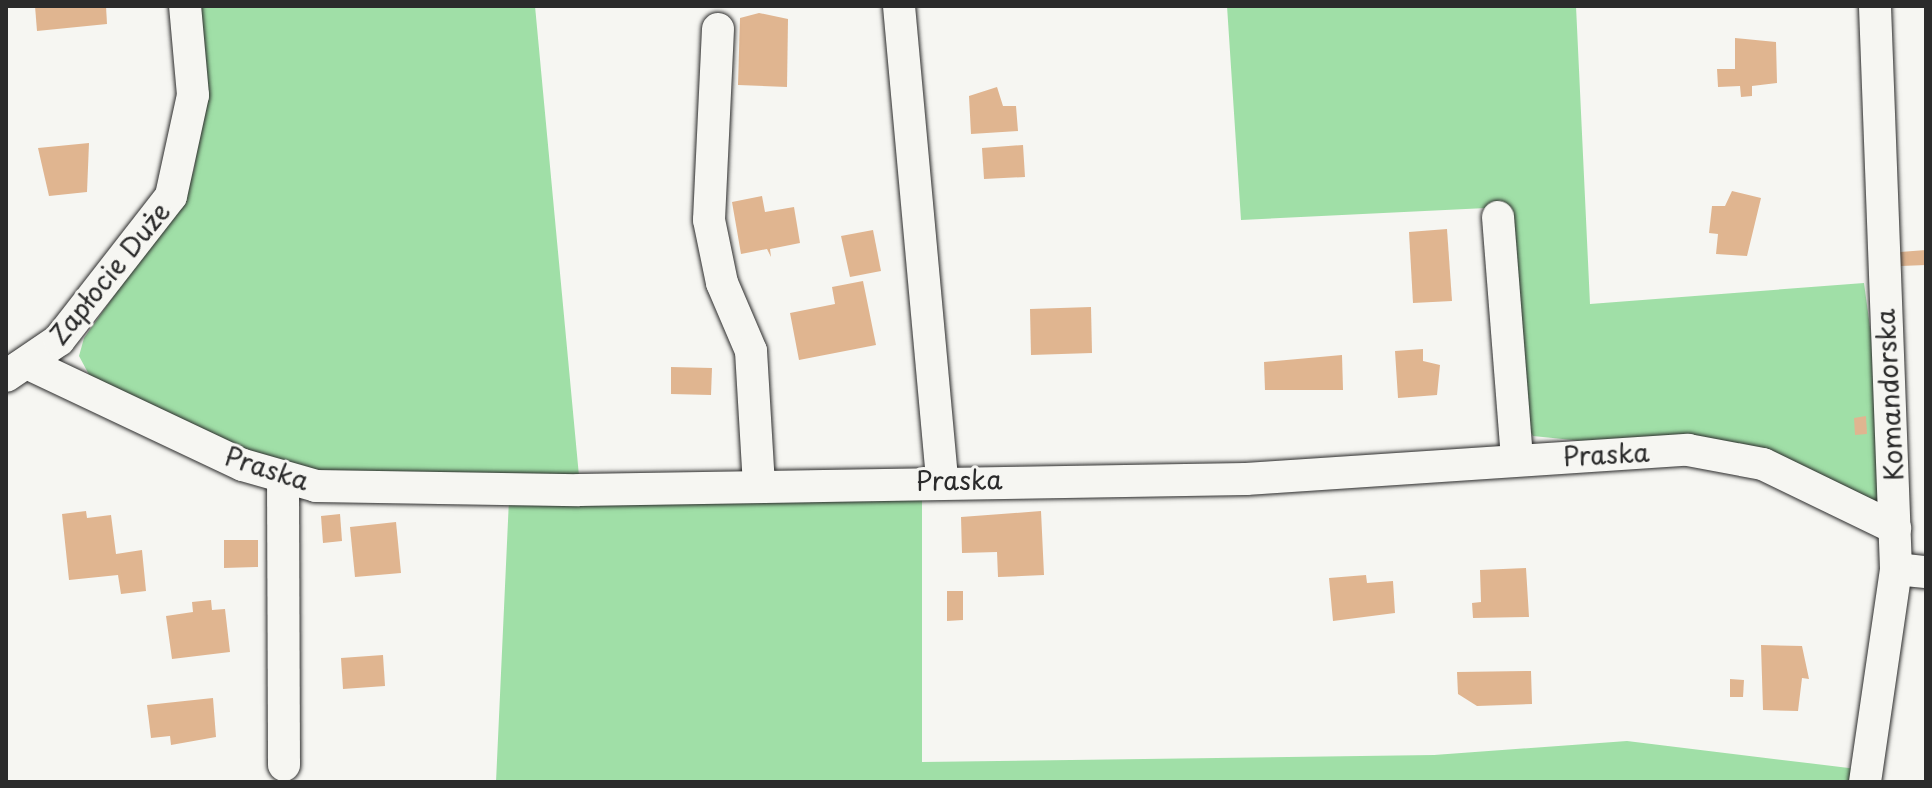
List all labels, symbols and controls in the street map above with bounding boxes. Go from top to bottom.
street label: Zapłocie Duże [42,196,176,350]
street label: Komandorska [1869,308,1909,482]
street label: Praska [1562,436,1650,472]
street label: Praska [221,440,313,496]
street label: Praska [915,464,1003,496]

